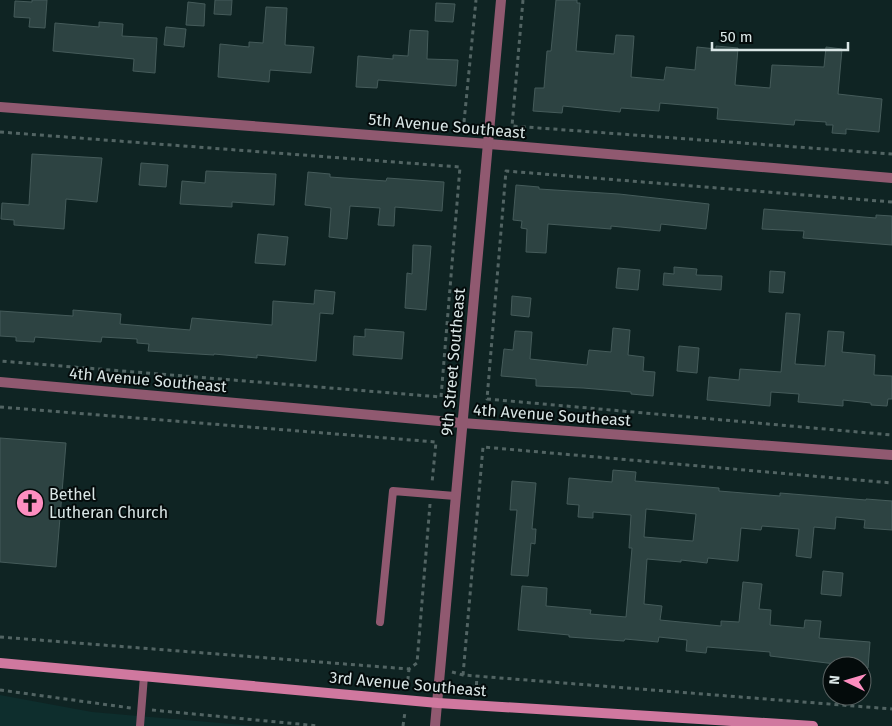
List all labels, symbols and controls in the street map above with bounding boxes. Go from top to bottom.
scale bar [712,20,848,52]
text: 50 m [720,28,753,46]
street label: 5th Avenue Southeast [368,110,527,142]
street label: 9th Street Southeast [437,287,469,437]
street label: 4th Avenue Southeast [68,364,228,396]
street label: 4th Avenue Southeast [472,400,632,430]
place label: Bethel Lutheran Church [49,485,168,522]
church icon: Bethel Lutheran Church [15,488,45,518]
north arrow [822,656,872,706]
street label: 3rd Avenue Southeast [329,668,488,700]
text: N [826,675,843,685]

